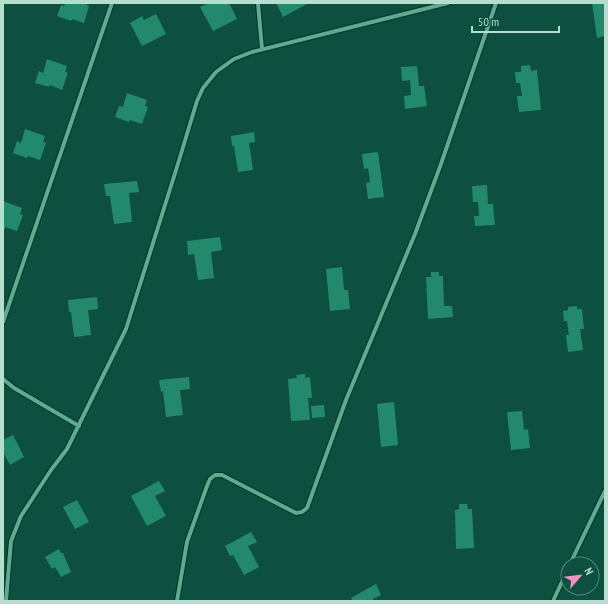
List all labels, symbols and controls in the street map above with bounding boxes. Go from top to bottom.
scale bar [472,8,559,34]
text: 50 m [478,14,499,29]
north arrow [560,556,600,596]
text: N [581,565,596,577]

